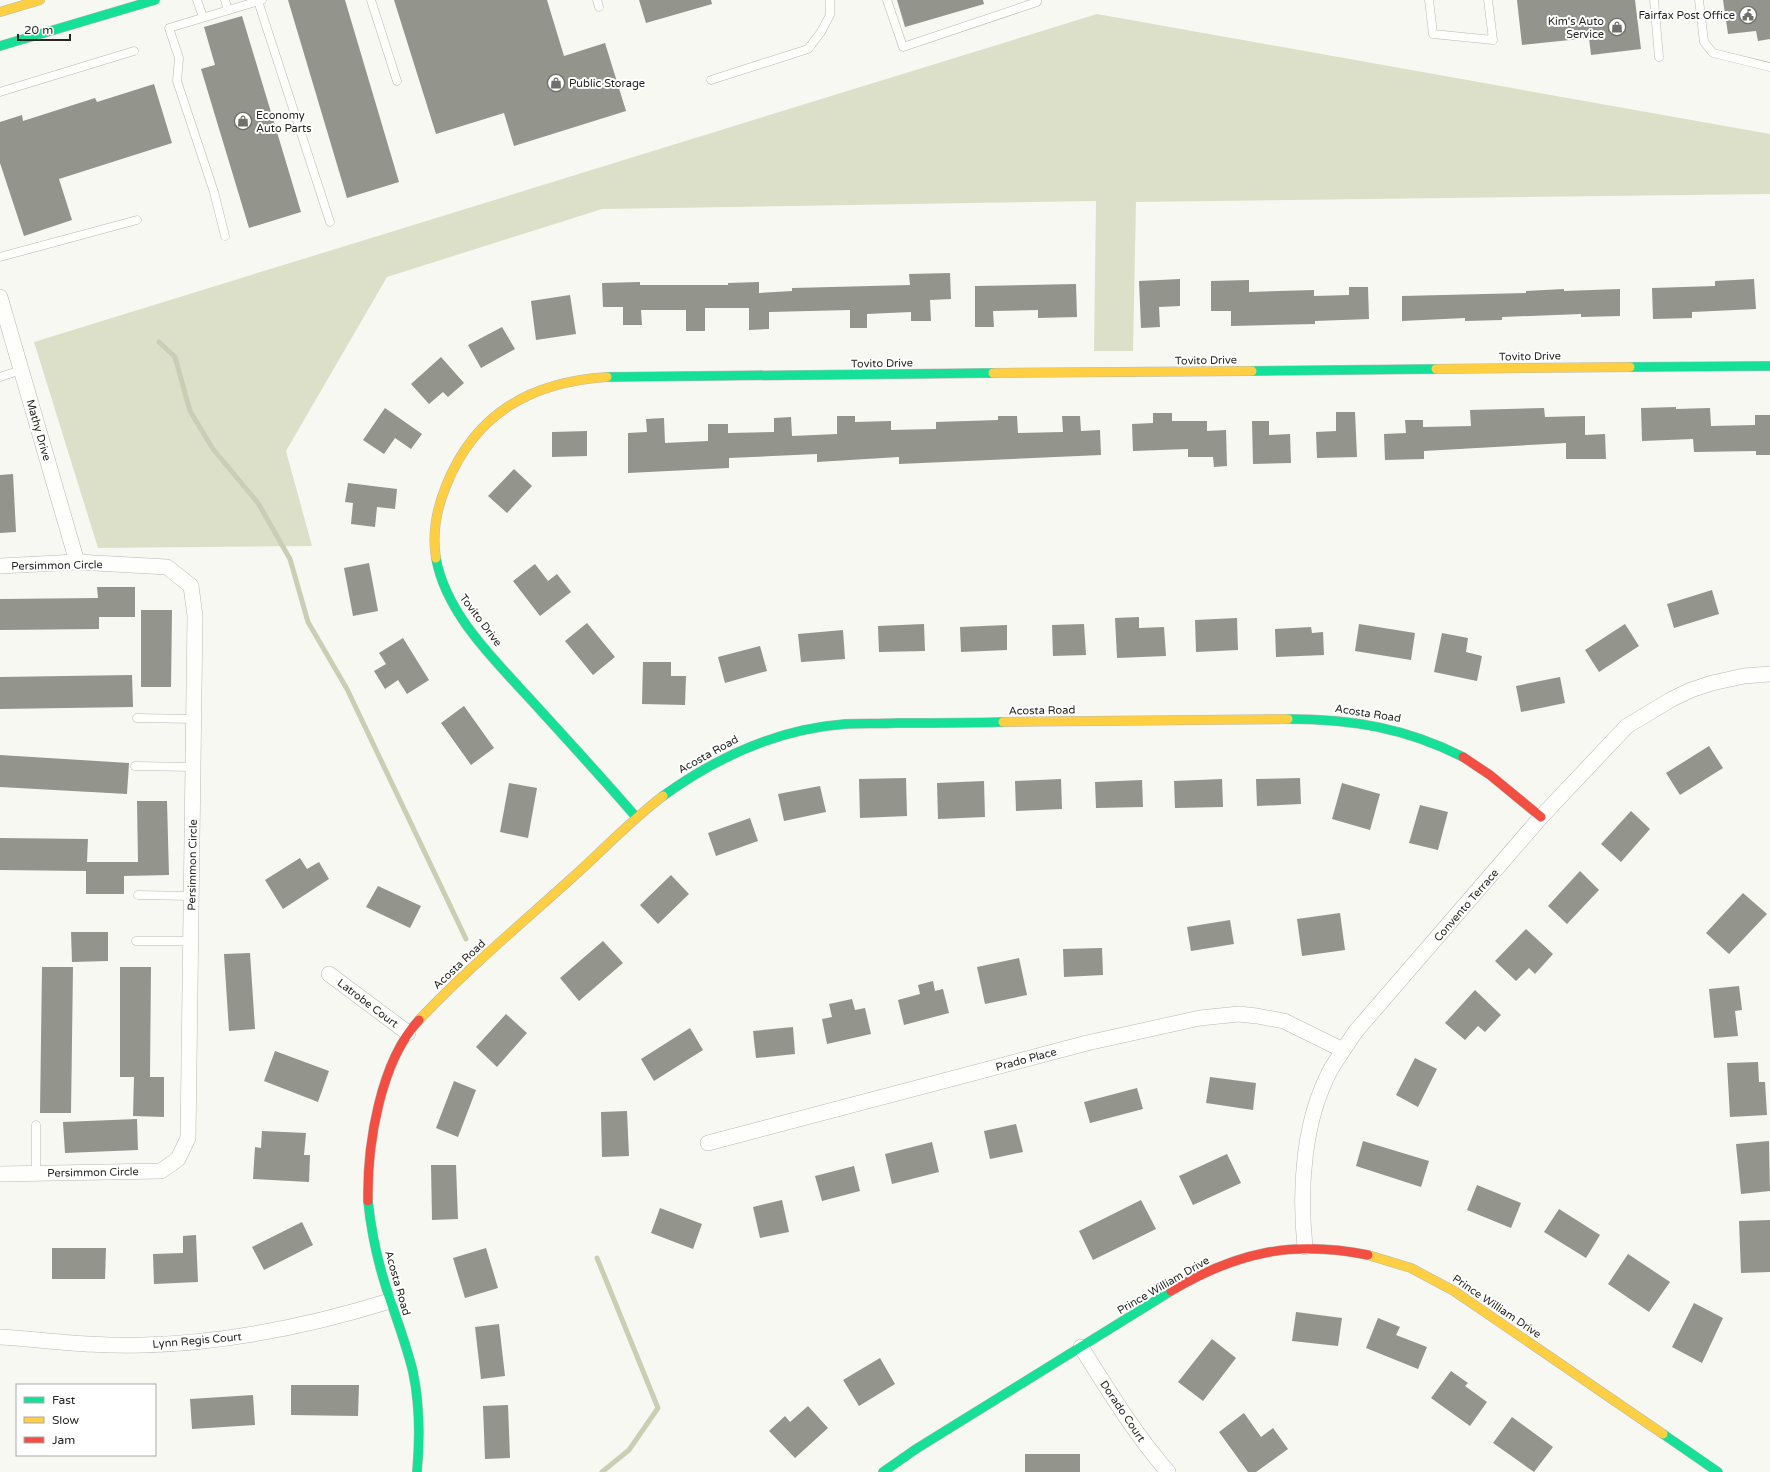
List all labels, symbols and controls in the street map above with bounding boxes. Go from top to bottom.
public building icon: Fairfax Post Office [1738,5,1758,25]
place label: Fairfax Post Office [1638,9,1735,22]
place label: Kim's Auto Service [1548,15,1604,41]
scale bar [18,16,70,42]
shop icon: Kim's Auto Service [1607,17,1627,37]
text: 20 m [24,23,53,37]
shop icon: Public Storage [546,73,566,93]
place label: Public Storage [569,77,645,90]
place label: Economy Auto Parts [256,109,311,135]
shop icon: Economy Auto Parts [233,111,253,131]
street label: Tovito Drive [1499,349,1561,364]
street label: Tovito Drive [1175,353,1237,368]
street label: Tovito Drive [851,356,913,371]
street label: Mathy Drive [24,398,53,462]
street label: Persimmon Circle [11,558,103,573]
street label: Tovito Drive [457,592,504,649]
street label: Acosta Road [1334,702,1402,725]
street label: Acosta Road [1009,703,1076,718]
street label: Acosta Road [676,733,741,776]
street label: Persimmon Circle [185,819,200,911]
street label: Convento Terrace [1431,866,1501,944]
street label: Acosta Road [431,937,488,992]
street label: Latrobe Court [335,976,401,1030]
street label: Prado Place [994,1045,1058,1074]
street label: Persimmon Circle [47,1165,139,1180]
street label: Acosta Road [382,1249,413,1317]
street label: Prince William Drive [1115,1254,1212,1317]
street label: Prince William Drive [1450,1272,1543,1341]
street label: Lynn Regis Court [152,1330,242,1351]
street label: Dorado Court [1097,1378,1148,1444]
legend [16,1384,156,1456]
text: Fast [52,1393,76,1407]
text: Slow [52,1413,79,1427]
text: Jam [52,1433,75,1447]

